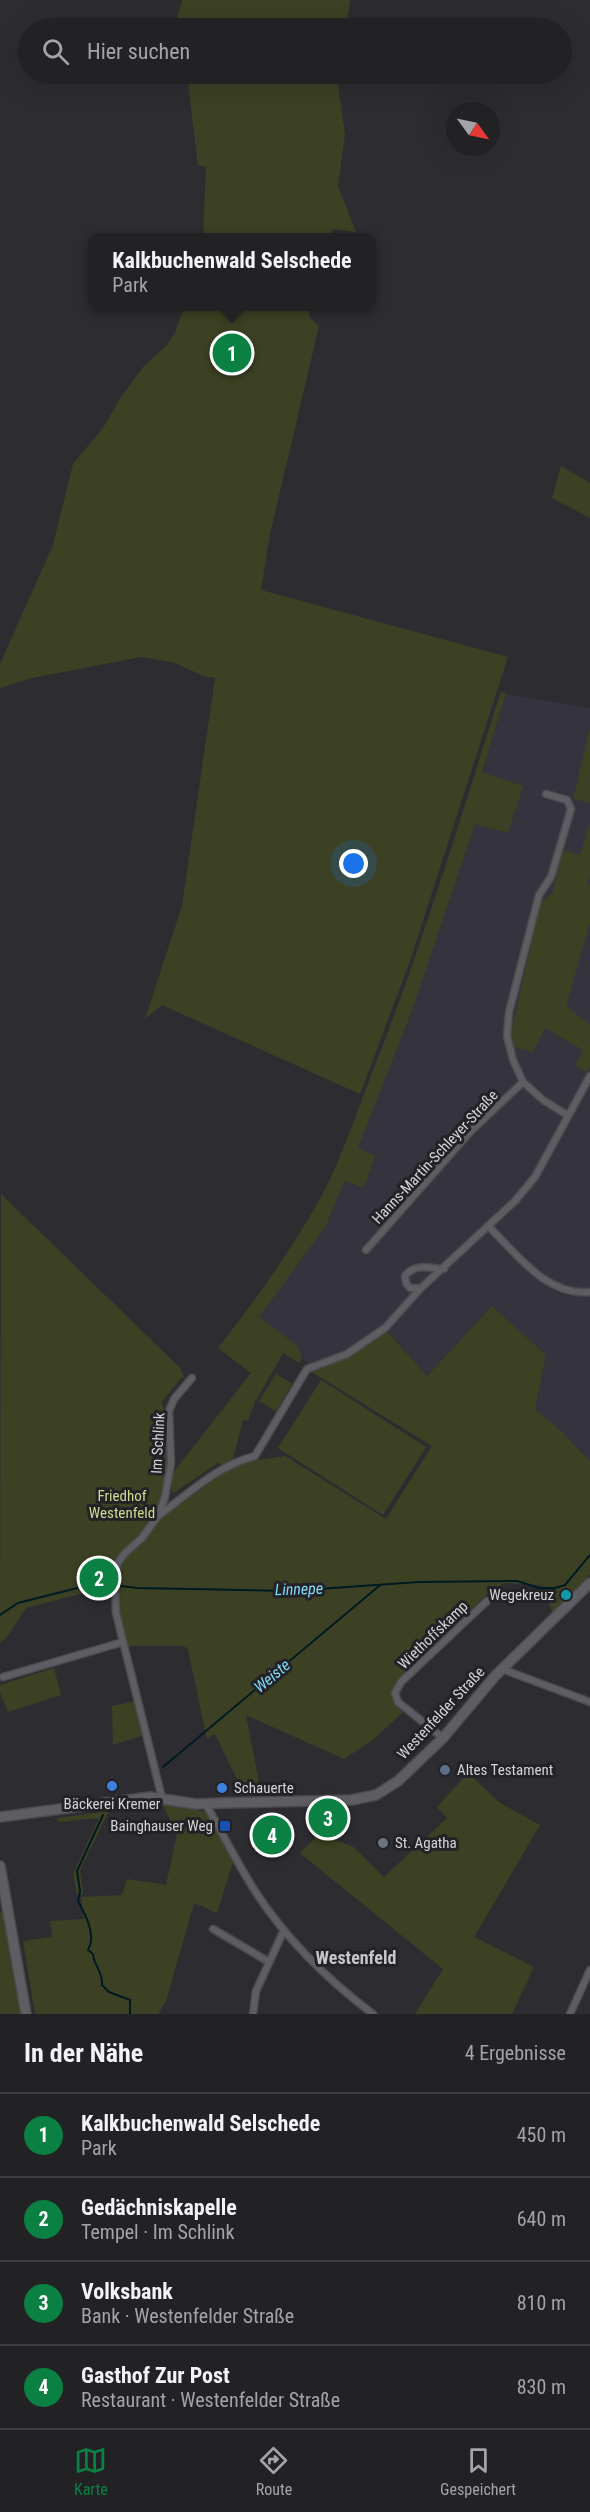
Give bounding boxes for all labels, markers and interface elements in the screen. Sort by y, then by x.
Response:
search box [18,18,572,84]
icon: search [39,35,72,68]
text: Hier suchen [87,39,190,64]
north arrow [446,102,500,156]
popup [88,233,376,311]
text: Kalkbuchenwald Selschede [112,248,352,273]
text: Park [112,273,148,297]
pin: 1 [212,330,252,376]
your location [339,849,368,878]
street label: Hanns-Martin-Schleyer-Straße [368,1086,502,1228]
street label: Im Schlink [147,1412,169,1474]
park label: Friedhof Westenfeld [89,1487,155,1522]
pin: 2 [80,1556,118,1600]
water label: Linnepe [275,1579,323,1599]
place label: Wegekreuz [489,1586,554,1604]
marker: Wegekreuz [559,1588,573,1602]
street label: Wiethoffskamp [394,1597,472,1673]
water label: Weiste [250,1655,294,1697]
street label: Westenfelder Straße [394,1663,488,1763]
place label: Altes Testament [457,1761,553,1779]
marker: Altes Testament [438,1763,452,1777]
marker: Bäckerei Kremer [105,1779,119,1793]
place label: Schauerte [234,1779,294,1797]
marker: Schauerte [215,1781,229,1795]
place label: Bäckerei Kremer [64,1795,161,1813]
pin: 3 [308,1796,348,1840]
pin: 4 [252,1812,292,1858]
place label: Bainghauser Weg [110,1817,213,1835]
marker: Bainghauser Weg [218,1819,232,1833]
place label: St. Agatha [395,1834,457,1852]
marker: St. Agatha [376,1836,390,1850]
district label: Westenfeld [316,1947,396,1968]
text: In der Nähe [24,2038,143,2068]
text: 4 Ergebnisse [465,2041,566,2065]
text: Kalkbuchenwald Selschede [81,2111,320,2136]
text: 1 [38,2123,49,2147]
text: 450 m [517,2123,566,2147]
text: Park [81,2136,117,2160]
text: Gedächniskapelle [81,2195,237,2220]
text: 2 [38,2207,49,2231]
text: 640 m [517,2207,566,2231]
text: Tempel · Im Schlink [81,2220,235,2244]
text: Volksbank [81,2279,173,2304]
text: 3 [38,2291,49,2315]
text: 810 m [517,2291,566,2315]
text: Bank · Westenfelder Straße [81,2304,294,2328]
text: Gasthof Zur Post [81,2363,230,2388]
text: 4 [38,2375,49,2399]
text: 830 m [517,2375,566,2399]
text: Restaurant · Westenfelder Straße [81,2388,340,2412]
tab: Karte [74,2444,108,2499]
tab: Route [256,2444,292,2499]
tab: Gespeichert [440,2444,516,2499]

